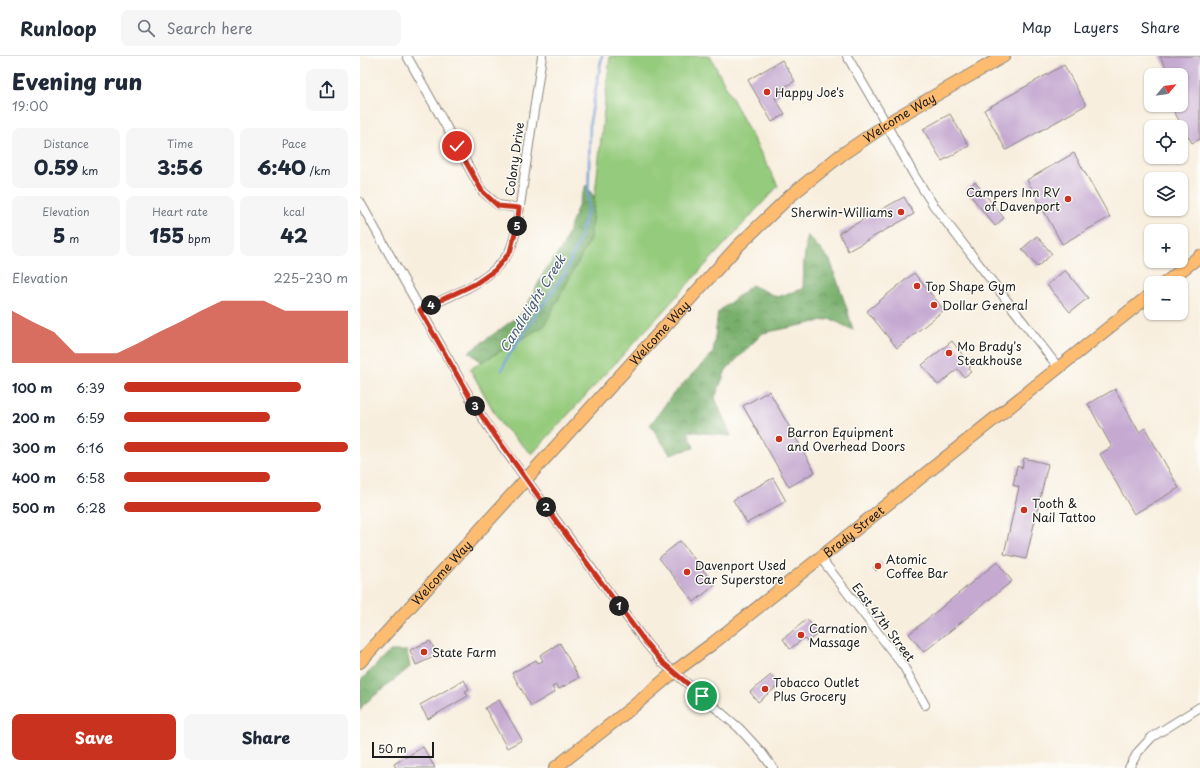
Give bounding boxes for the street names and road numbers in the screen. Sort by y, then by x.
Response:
street label: Welcome Way [860,88,939,147]
street label: Colony Drive [500,121,528,197]
street label: Welcome Way [625,296,694,369]
street label: Brady Street [819,501,888,561]
street label: Welcome Way [407,536,476,609]
street label: East 47th Street [848,579,920,665]

